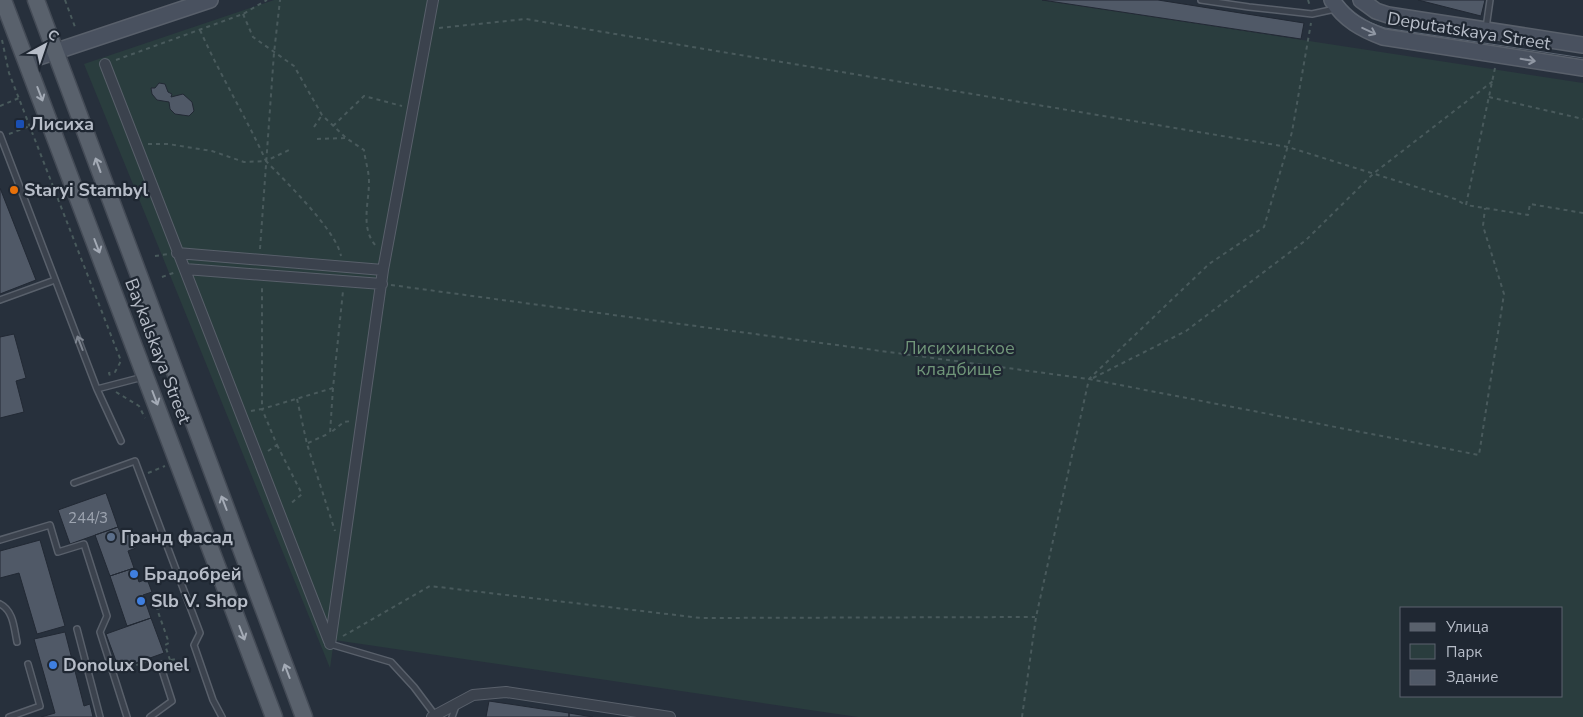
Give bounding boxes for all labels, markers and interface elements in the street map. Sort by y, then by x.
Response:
street label: Deputatskaya Street [1386,6,1553,56]
north arrow [20,20,70,70]
text: С [43,25,63,46]
one-way arrow [1361,26,1376,36]
one-way arrow [1520,55,1536,65]
one-way arrow [36,86,45,102]
place label: Лисиха [30,112,94,136]
marker: Лисиха [14,118,26,130]
one-way arrow [93,158,102,173]
place label: Staryi Stambyl [24,178,148,202]
marker: Staryi Stambyl [8,184,20,196]
one-way arrow [93,238,102,254]
street label: Baykalskaya Street [119,275,197,428]
one-way arrow [74,336,84,351]
park label: Лисихинское кладбище [903,336,1015,381]
one-way arrow [151,390,160,406]
one-way arrow [219,496,228,511]
house number: 244/3 [68,508,108,528]
place label: Гранд фасад [121,525,233,549]
marker: Гранд фасад [105,531,117,543]
place label: Брадобрей [144,562,242,586]
marker: Брадобрей [128,568,140,580]
place label: Slb V. Shop [151,589,248,613]
marker: Slb V. Shop [135,595,147,607]
legend [1400,607,1563,697]
text: Улица [1445,617,1489,637]
one-way arrow [238,624,247,640]
text: Парк [1446,642,1482,662]
place label: Donolux Donel [63,653,189,677]
marker: Donolux Donel [47,659,59,671]
one-way arrow [282,664,291,680]
text: Здание [1446,667,1498,687]

